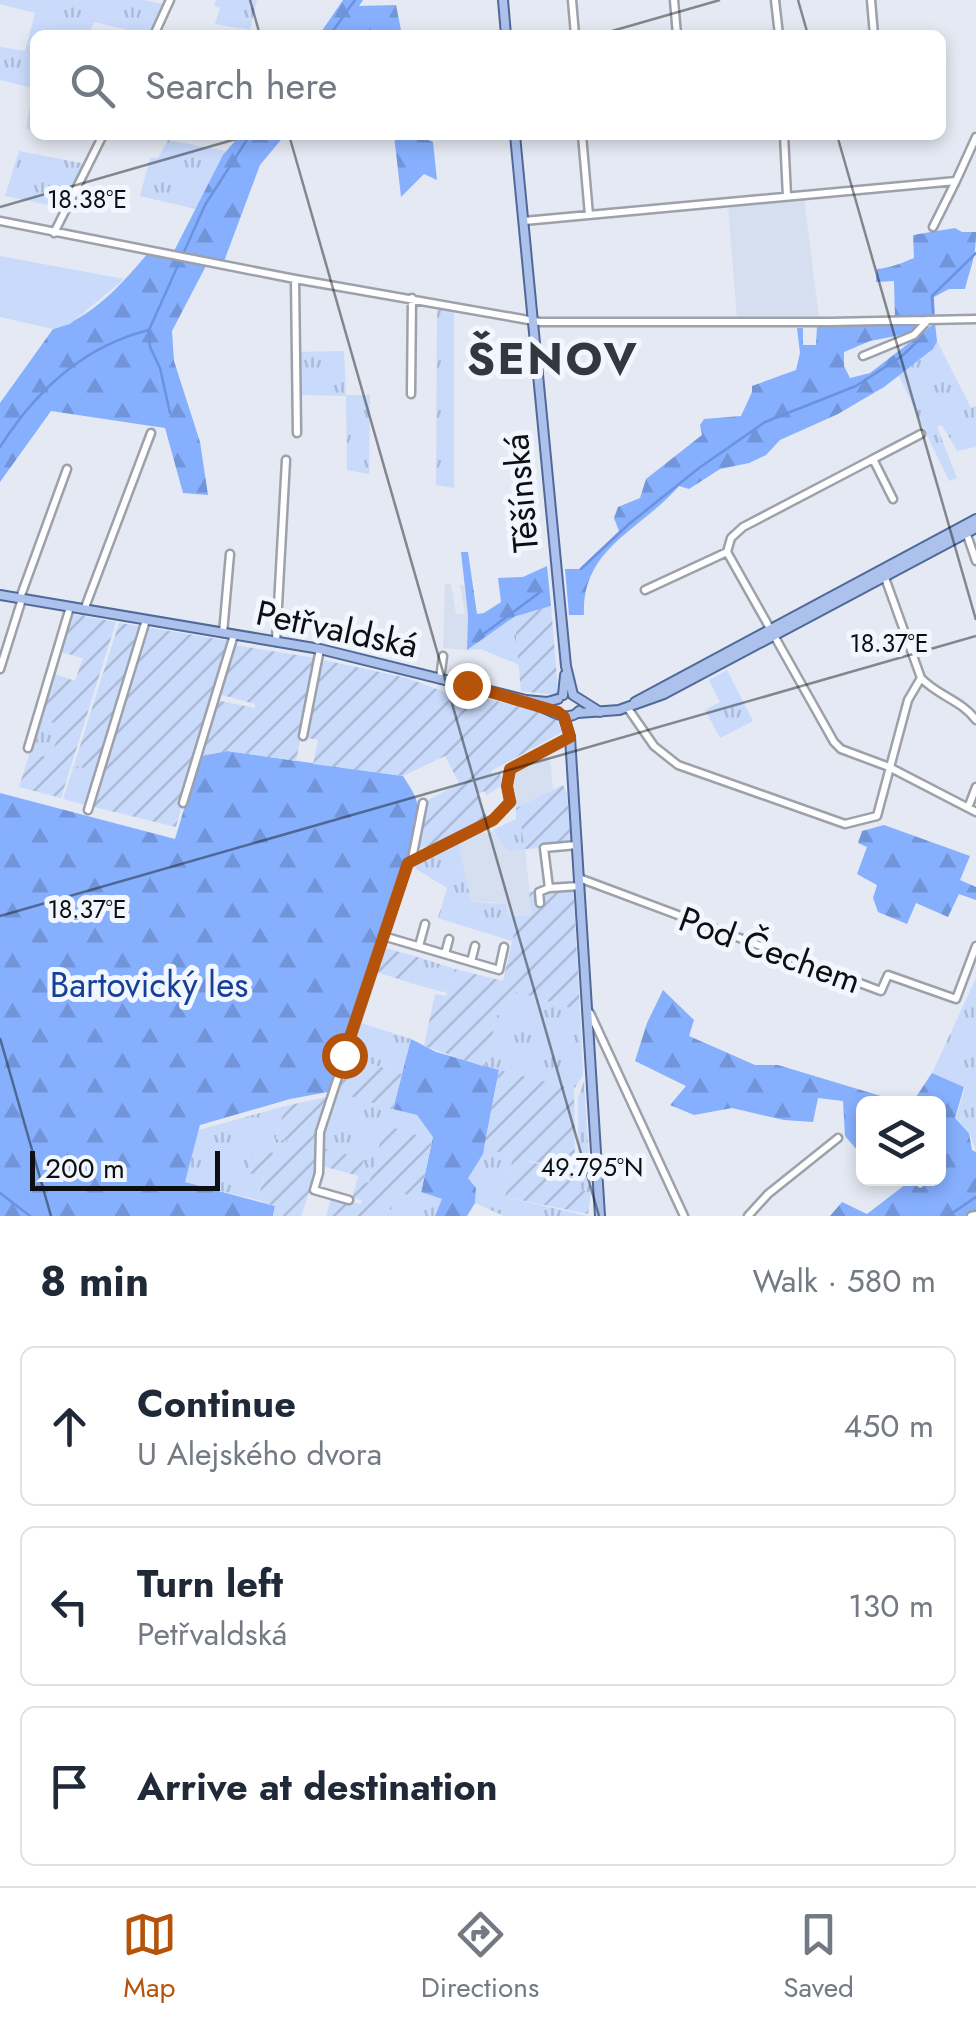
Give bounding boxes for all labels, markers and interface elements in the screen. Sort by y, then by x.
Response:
search box [30,30,946,140]
icon: search [65,58,120,113]
text: Search here [145,58,337,113]
text: 18.38°E [47,181,127,217]
district label: ŠENOV [467,326,639,391]
street label: Těšínská [491,432,551,554]
street label: Petřvaldská [251,587,423,671]
text: 18.37°E [849,625,929,661]
route end [445,663,491,709]
text: 18.37°E [47,891,127,927]
street label: Pod Čechem [672,894,868,1006]
park label: Bartovický les [50,960,248,1010]
route start [322,1033,368,1079]
map controls [856,1096,946,1186]
button: layers [856,1096,946,1186]
scale bar [30,1146,220,1190]
text: 200 m [45,1148,125,1189]
text: 49.795°N [541,1149,643,1185]
text: 8 min [40,1251,149,1312]
text: Walk · 580 m [753,1258,936,1304]
text: Continue [137,1376,296,1431]
icon: ahead [42,1399,97,1454]
text: 450 m [844,1403,934,1449]
text: U Alejského dvora [137,1431,382,1477]
text: Turn left [137,1556,283,1611]
icon: left [42,1579,97,1634]
text: 130 m [848,1583,934,1629]
text: Petřvaldská [137,1611,287,1657]
icon: arrive [42,1759,97,1814]
text: Arrive at destination [137,1759,498,1814]
tab: Map [122,1907,177,2008]
tab: Directions [421,1907,539,2008]
tab: Saved [783,1907,854,2008]

